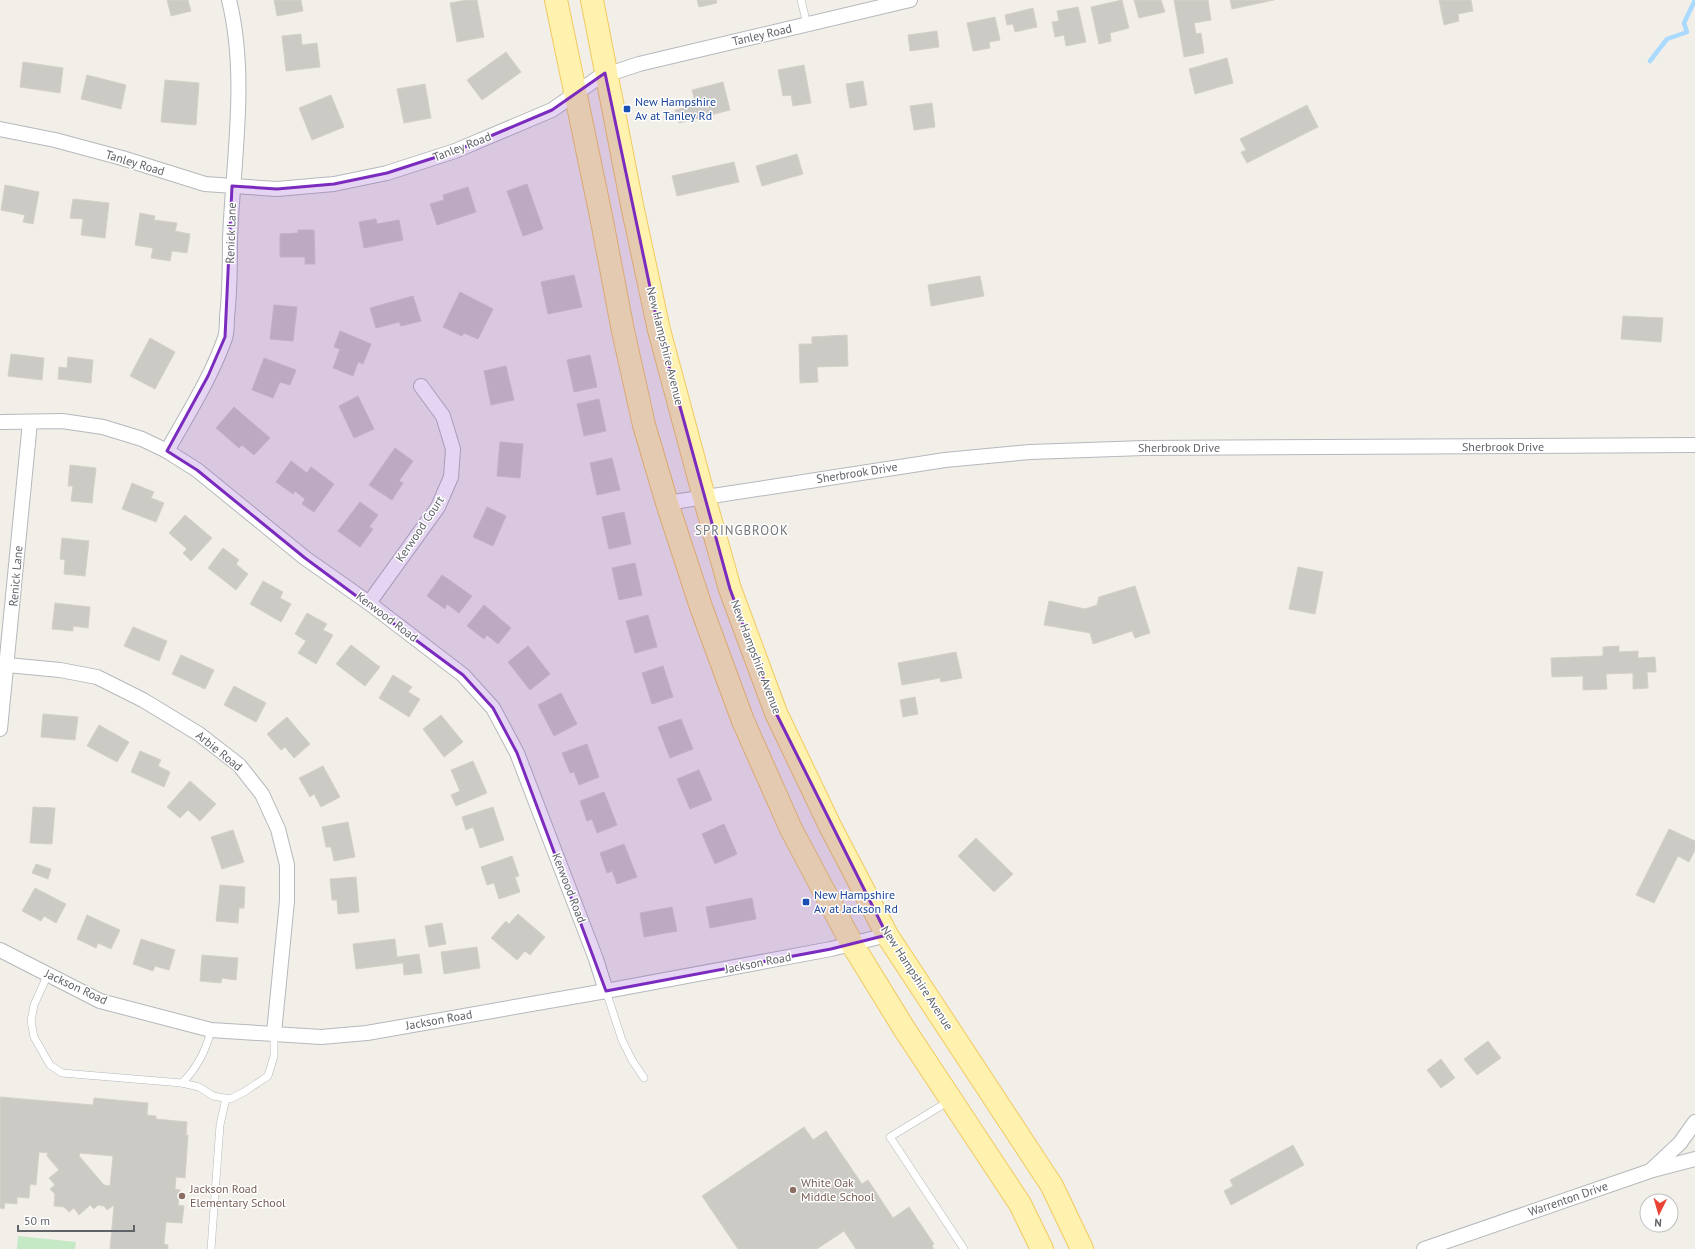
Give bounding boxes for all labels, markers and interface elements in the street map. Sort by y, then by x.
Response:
street label: Tanley Road [730,20,793,49]
place label: New Hampshire Av at Tanley Rd [635,94,716,123]
marker: New Hampshire Av at Tanley Rd [622,104,632,114]
street label: Tanley Road [431,129,493,164]
street label: Tanley Road [104,146,167,179]
street label: Renick Lane [222,202,239,264]
street label: New Hampshire Avenue [644,285,687,407]
street label: Sherbrook Drive [1462,439,1544,454]
street label: Sherbrook Drive [1138,440,1220,455]
street label: Sherbrook Drive [815,459,899,486]
street label: Kerwood Court [392,493,447,564]
district label: SPRINGBROOK [695,522,789,539]
street label: Renick Lane [5,545,26,607]
street label: Kerwood Road [353,588,421,645]
street label: New Hampshire Avenue [728,597,785,716]
street label: Arbie Road [193,727,246,774]
street label: Kerwood Road [549,851,590,925]
place label: New Hampshire Av at Jackson Rd [814,887,898,916]
marker: New Hampshire Av at Jackson Rd [801,897,811,907]
street label: New Hampshire Avenue [878,923,957,1033]
street label: Jackson Road [722,949,792,976]
street label: Jackson Road [42,965,110,1008]
street label: Jackson Road [404,1006,473,1033]
place label: White Oak Middle School [801,1175,875,1204]
street label: Warrenton Drive [1526,1178,1610,1219]
place label: Jackson Road Elementary School [189,1181,286,1210]
marker: White Oak Middle School [788,1185,798,1195]
marker: Jackson Road Elementary School [177,1191,187,1201]
north arrow [1639,1193,1679,1233]
scale bar [18,1207,134,1233]
text: 50 m [24,1213,50,1228]
text: N [1654,1216,1662,1230]

